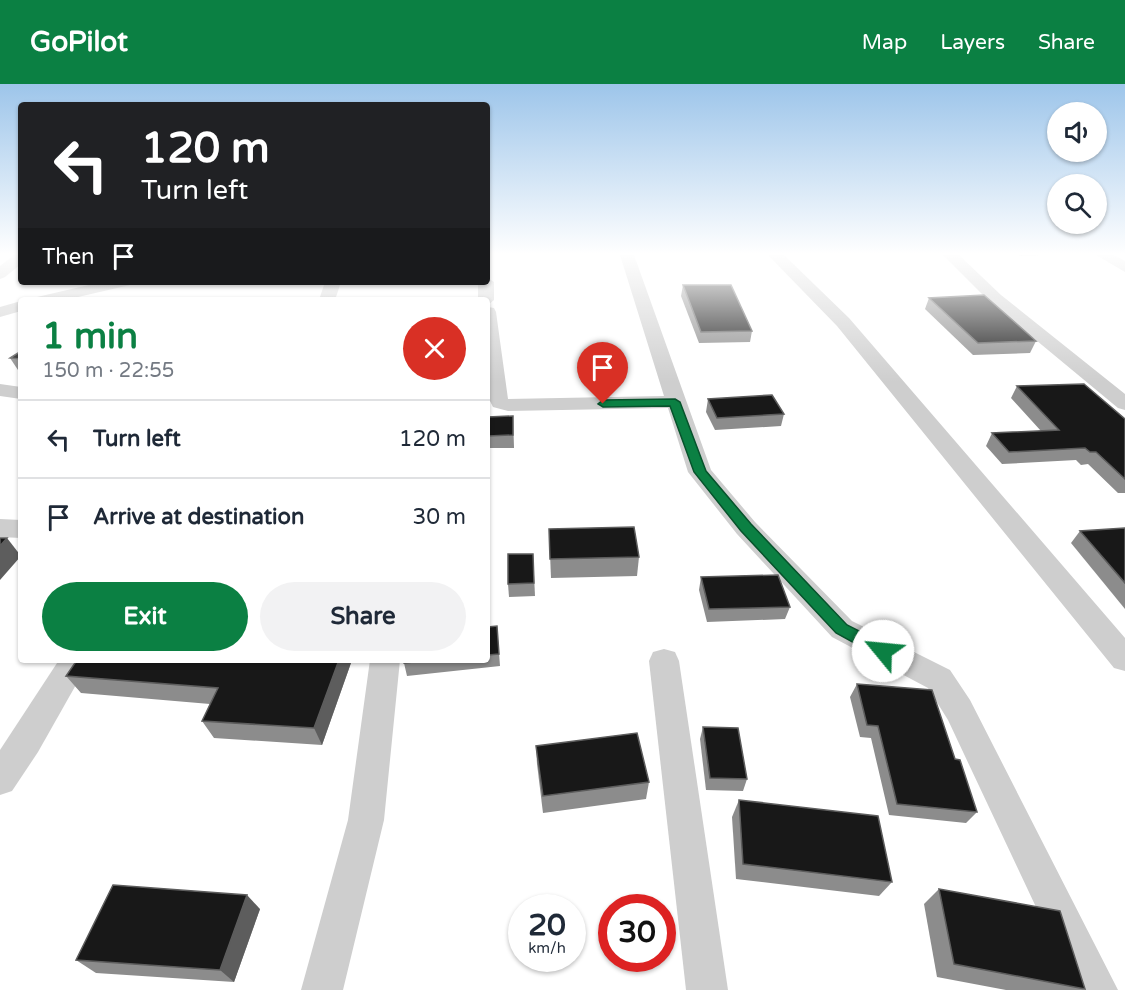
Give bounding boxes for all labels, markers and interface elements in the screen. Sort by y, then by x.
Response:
text: GoPilot [30,25,128,59]
text: Map [862,30,907,55]
text: Layers [940,30,1005,55]
text: Share [1038,30,1095,55]
map controls [1047,102,1107,234]
button: sound [1047,102,1107,162]
text: 120 m [141,123,270,174]
icon: left [42,126,120,204]
text: Turn left [141,174,248,207]
button: search [1047,174,1107,234]
icon: arrive [107,240,140,273]
text: Then [42,244,95,270]
text: 1 min [42,315,138,358]
button: close [403,317,466,380]
pin [577,342,628,404]
icon: arrive [586,351,619,384]
text: 150 m · 22:55 [42,359,174,383]
icon: left [42,423,75,456]
text: Turn left [93,426,181,452]
text: 120 m [399,426,466,452]
icon: arrive [42,501,75,534]
text: Arrive at destination [93,504,304,530]
text: 30 m [412,504,466,530]
button: Exit [42,582,248,651]
button: Share [260,582,466,651]
position arrow [851,619,915,683]
speed limit sign: 30 [598,894,676,972]
text: 20 [528,907,566,944]
text: km/h [528,939,566,957]

